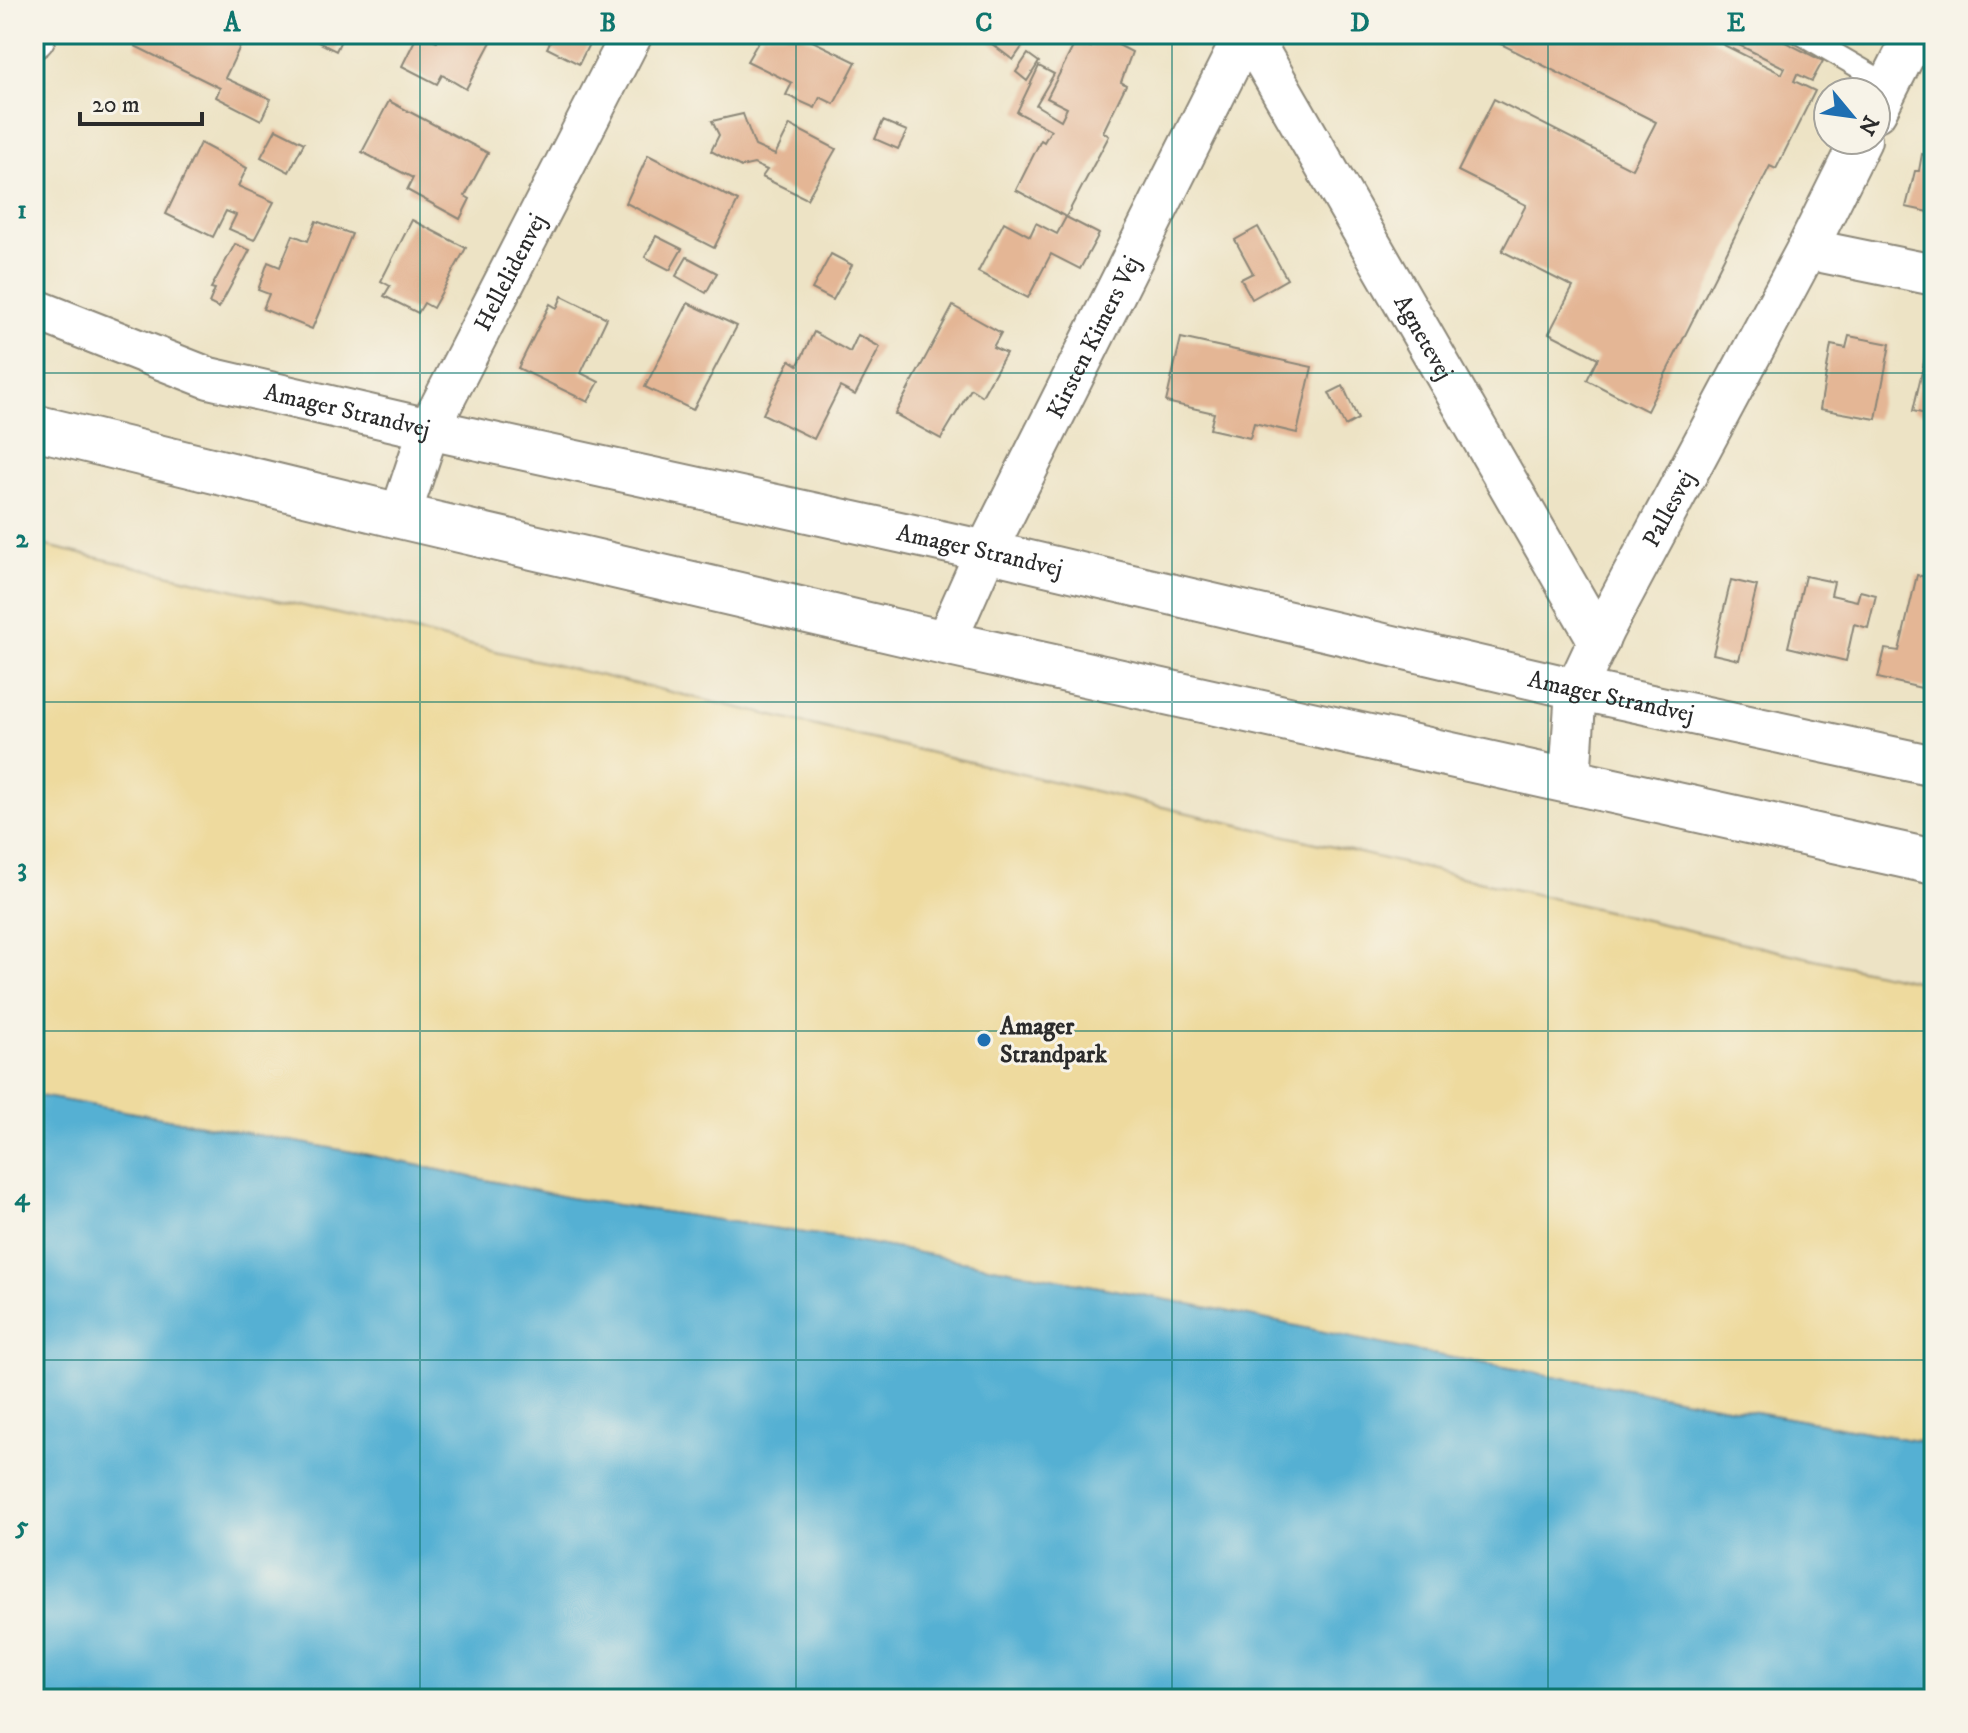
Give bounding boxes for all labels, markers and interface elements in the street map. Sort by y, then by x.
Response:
text: A [223,7,242,40]
text: B [600,7,616,40]
text: C [975,7,993,40]
text: D [1350,7,1370,40]
text: E [1727,7,1745,40]
scale bar [80,76,202,126]
north arrow [1812,76,1892,156]
text: 20 m [92,90,140,120]
text: N [1852,111,1884,139]
text: 1 [17,194,27,227]
street label: Hellelidenvej [468,209,553,336]
street label: Kirsten Kimers Vej [1041,251,1147,424]
street label: Agnetevej [1387,290,1459,386]
street label: Amager Strandvej [261,377,433,445]
street label: Pallesvej [1637,465,1702,553]
street label: Amager Strandvej [894,518,1066,584]
text: 2 [16,523,30,556]
street label: Amager Strandvej [1525,664,1697,730]
text: 3 [17,852,27,885]
place label: Amager Strandpark [999,1012,1108,1070]
marker: Amager Strandpark [975,1031,993,1049]
text: 4 [15,1181,31,1214]
text: 5 [15,1510,29,1543]

